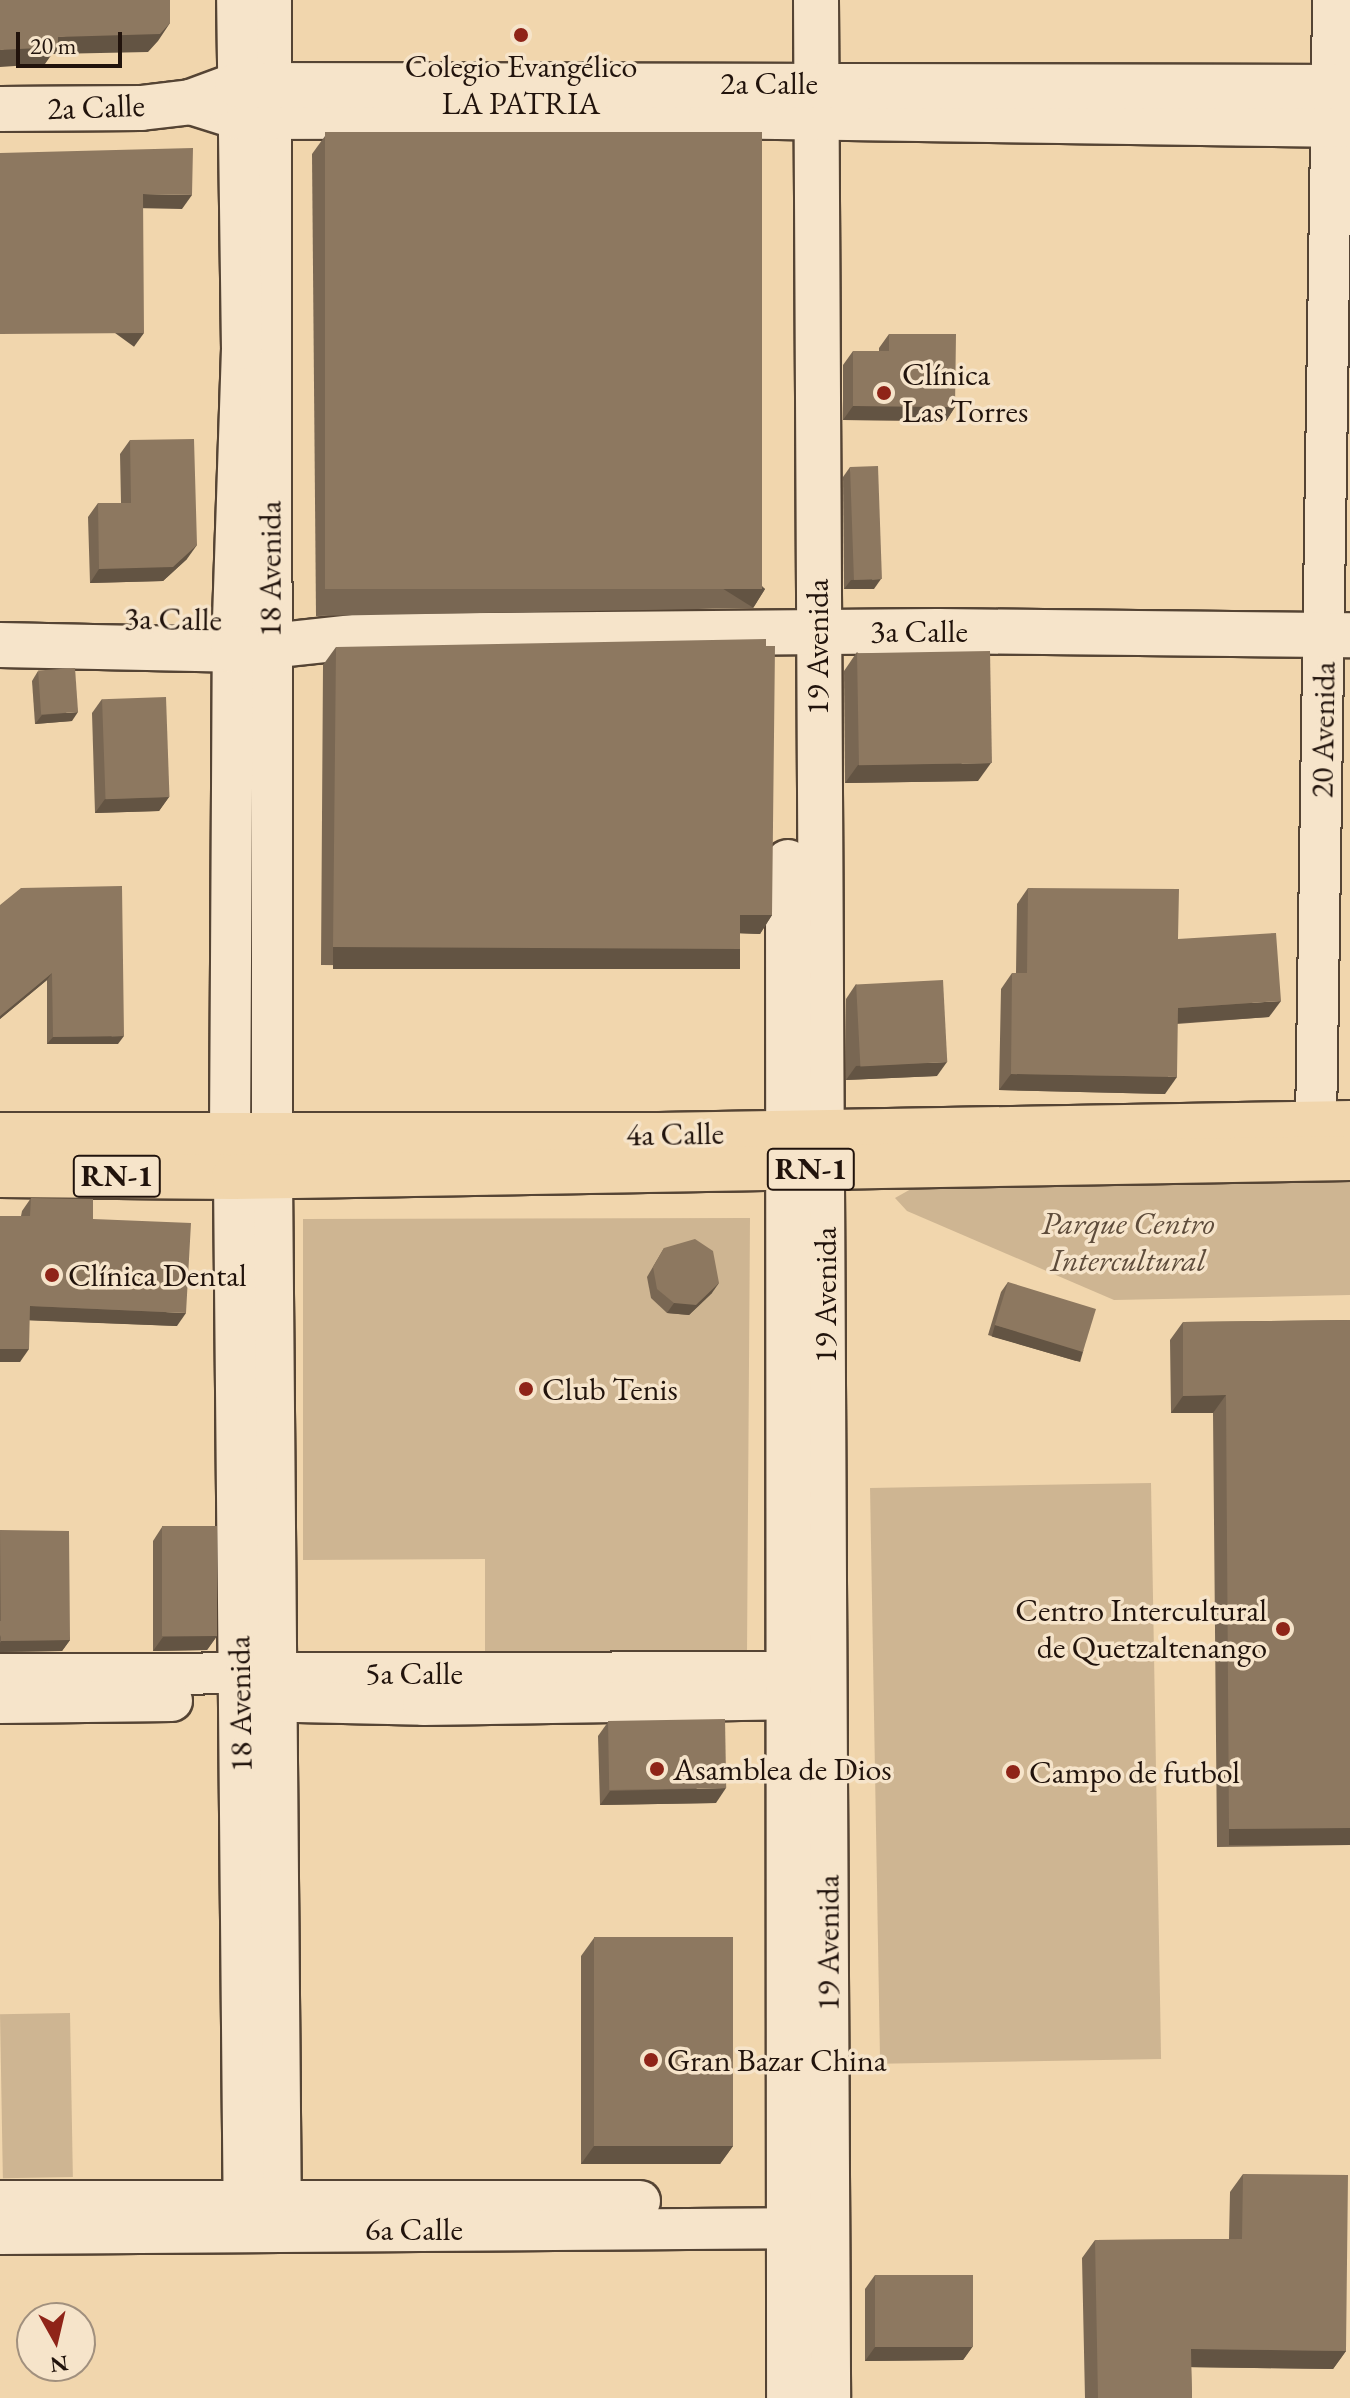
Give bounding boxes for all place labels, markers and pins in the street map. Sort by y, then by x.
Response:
marker: Colegio Evangélico LA PATRIA [512,26,530,44]
place label: Colegio Evangélico LA PATRIA [405,48,637,123]
place label: Clínica Las Torres [902,356,1028,431]
marker: Clínica Las Torres [873,382,895,404]
place label: Clínica Dental [68,1256,247,1294]
marker: Clínica Dental [43,1266,61,1284]
place label: Club Tenis [542,1370,678,1408]
marker: Club Tenis [517,1380,535,1398]
place label: Centro Intercultural de Quetzaltenango [1015,1592,1267,1667]
marker: Centro Intercultural de Quetzaltenango [1274,1620,1292,1638]
place label: Asamblea de Dios [673,1750,892,1788]
place label: Campo de futbol [1029,1753,1240,1791]
marker: Asamblea de Dios [648,1760,666,1778]
marker: Campo de futbol [1004,1763,1022,1781]
place label: Gran Bazar China [667,2041,887,2079]
marker: Gran Bazar China [642,2051,660,2069]

